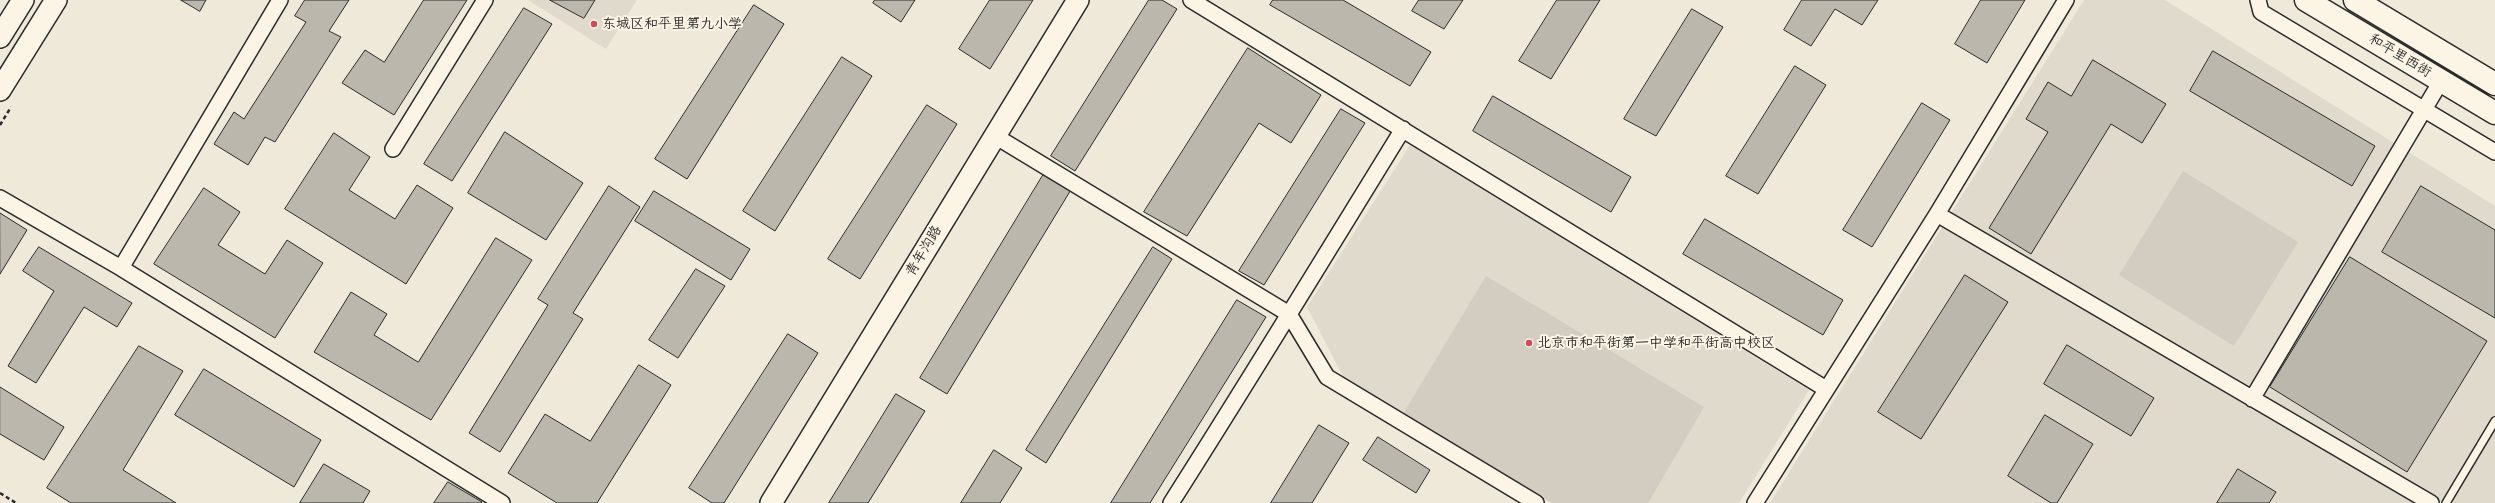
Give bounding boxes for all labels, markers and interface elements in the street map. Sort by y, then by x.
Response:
place label: 东城区和平里第九小学 [602,16,742,32]
marker: 东城区和平里第九小学 [589,19,599,29]
street label: 和平里西街 [2366,31,2434,81]
street label: 青年沟路 [902,223,946,279]
place label: 北京市和平街第一中学和平街高中校区 [1537,335,1775,351]
marker: 北京市和平街第一中学和平街高中校区 [1524,338,1534,348]

